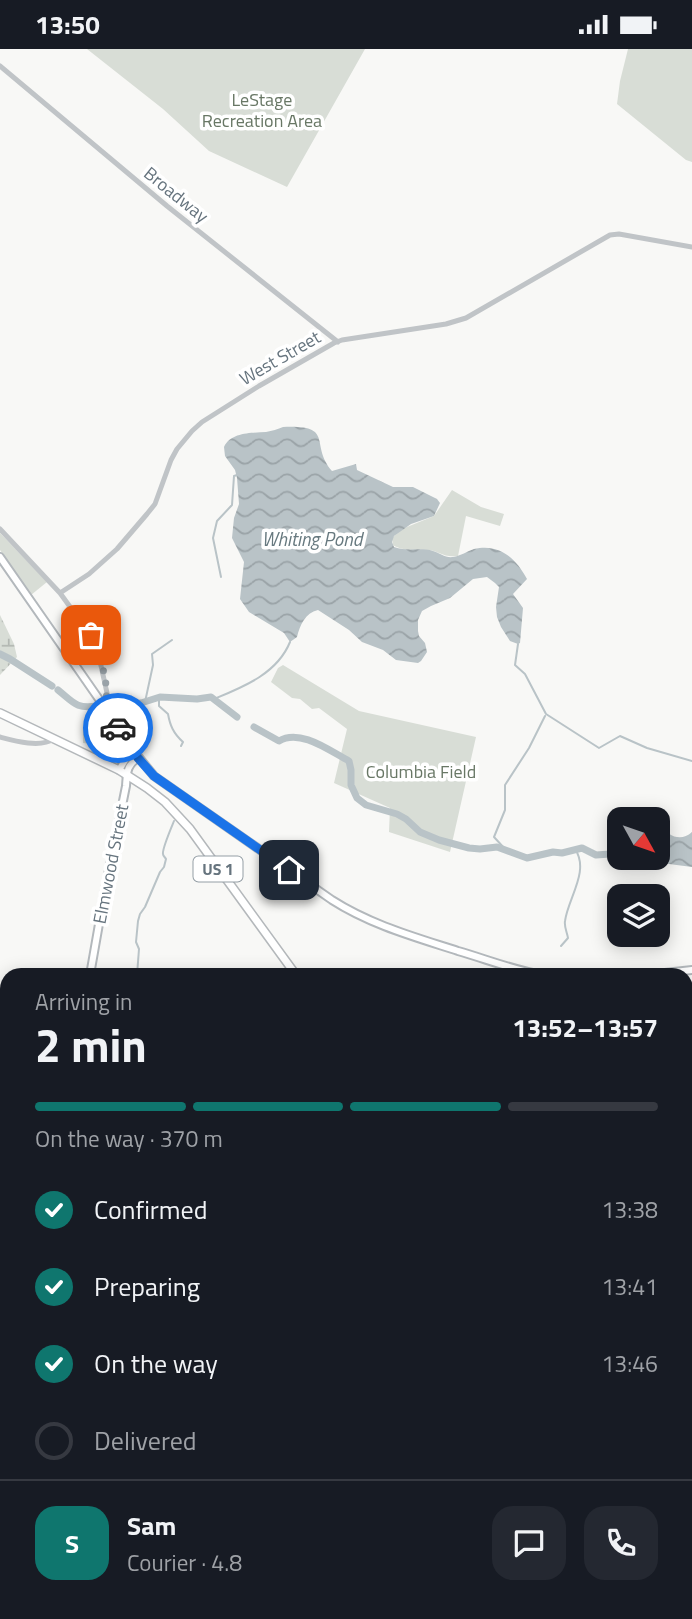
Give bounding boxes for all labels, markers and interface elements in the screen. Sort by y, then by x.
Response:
text: 13:50 [35,5,100,44]
park label: LeStage Recreation Area [202,86,322,134]
street label: Broadway [138,160,215,229]
street label: West Street [234,323,326,392]
water label: Whiting Pond [262,524,365,553]
pin [61,605,121,665]
icon: bag [72,616,110,654]
courier [83,693,153,763]
icon: car [99,709,137,747]
park label: Columbia Field [366,758,476,785]
street label: Elmwood Street [86,801,135,926]
north arrow [607,807,670,870]
map controls [607,807,670,947]
pin [259,840,319,900]
icon: home [270,851,308,889]
road number: US 1 [194,856,242,881]
button: layers [607,884,670,947]
text: Arriving in [35,984,132,1019]
text: 13:52–13:57 [512,1008,658,1047]
text: 2 min [35,1010,147,1080]
text: On the way · 370 m [35,1121,223,1156]
text: Confirmed [94,1190,208,1229]
icon: check [35,1191,73,1229]
text: 13:38 [601,1192,658,1227]
text: Preparing [94,1267,200,1306]
icon: check [35,1268,73,1306]
text: 13:41 [601,1269,658,1304]
text: On the way [94,1344,218,1383]
icon: check [35,1345,73,1383]
text: 13:46 [601,1346,658,1381]
text: Delivered [94,1421,197,1460]
text: Sam [127,1506,176,1545]
button: chat [492,1506,566,1580]
button: phone [584,1506,658,1580]
text: S [65,1524,79,1563]
text: Courier · 4.8 [127,1545,242,1580]

